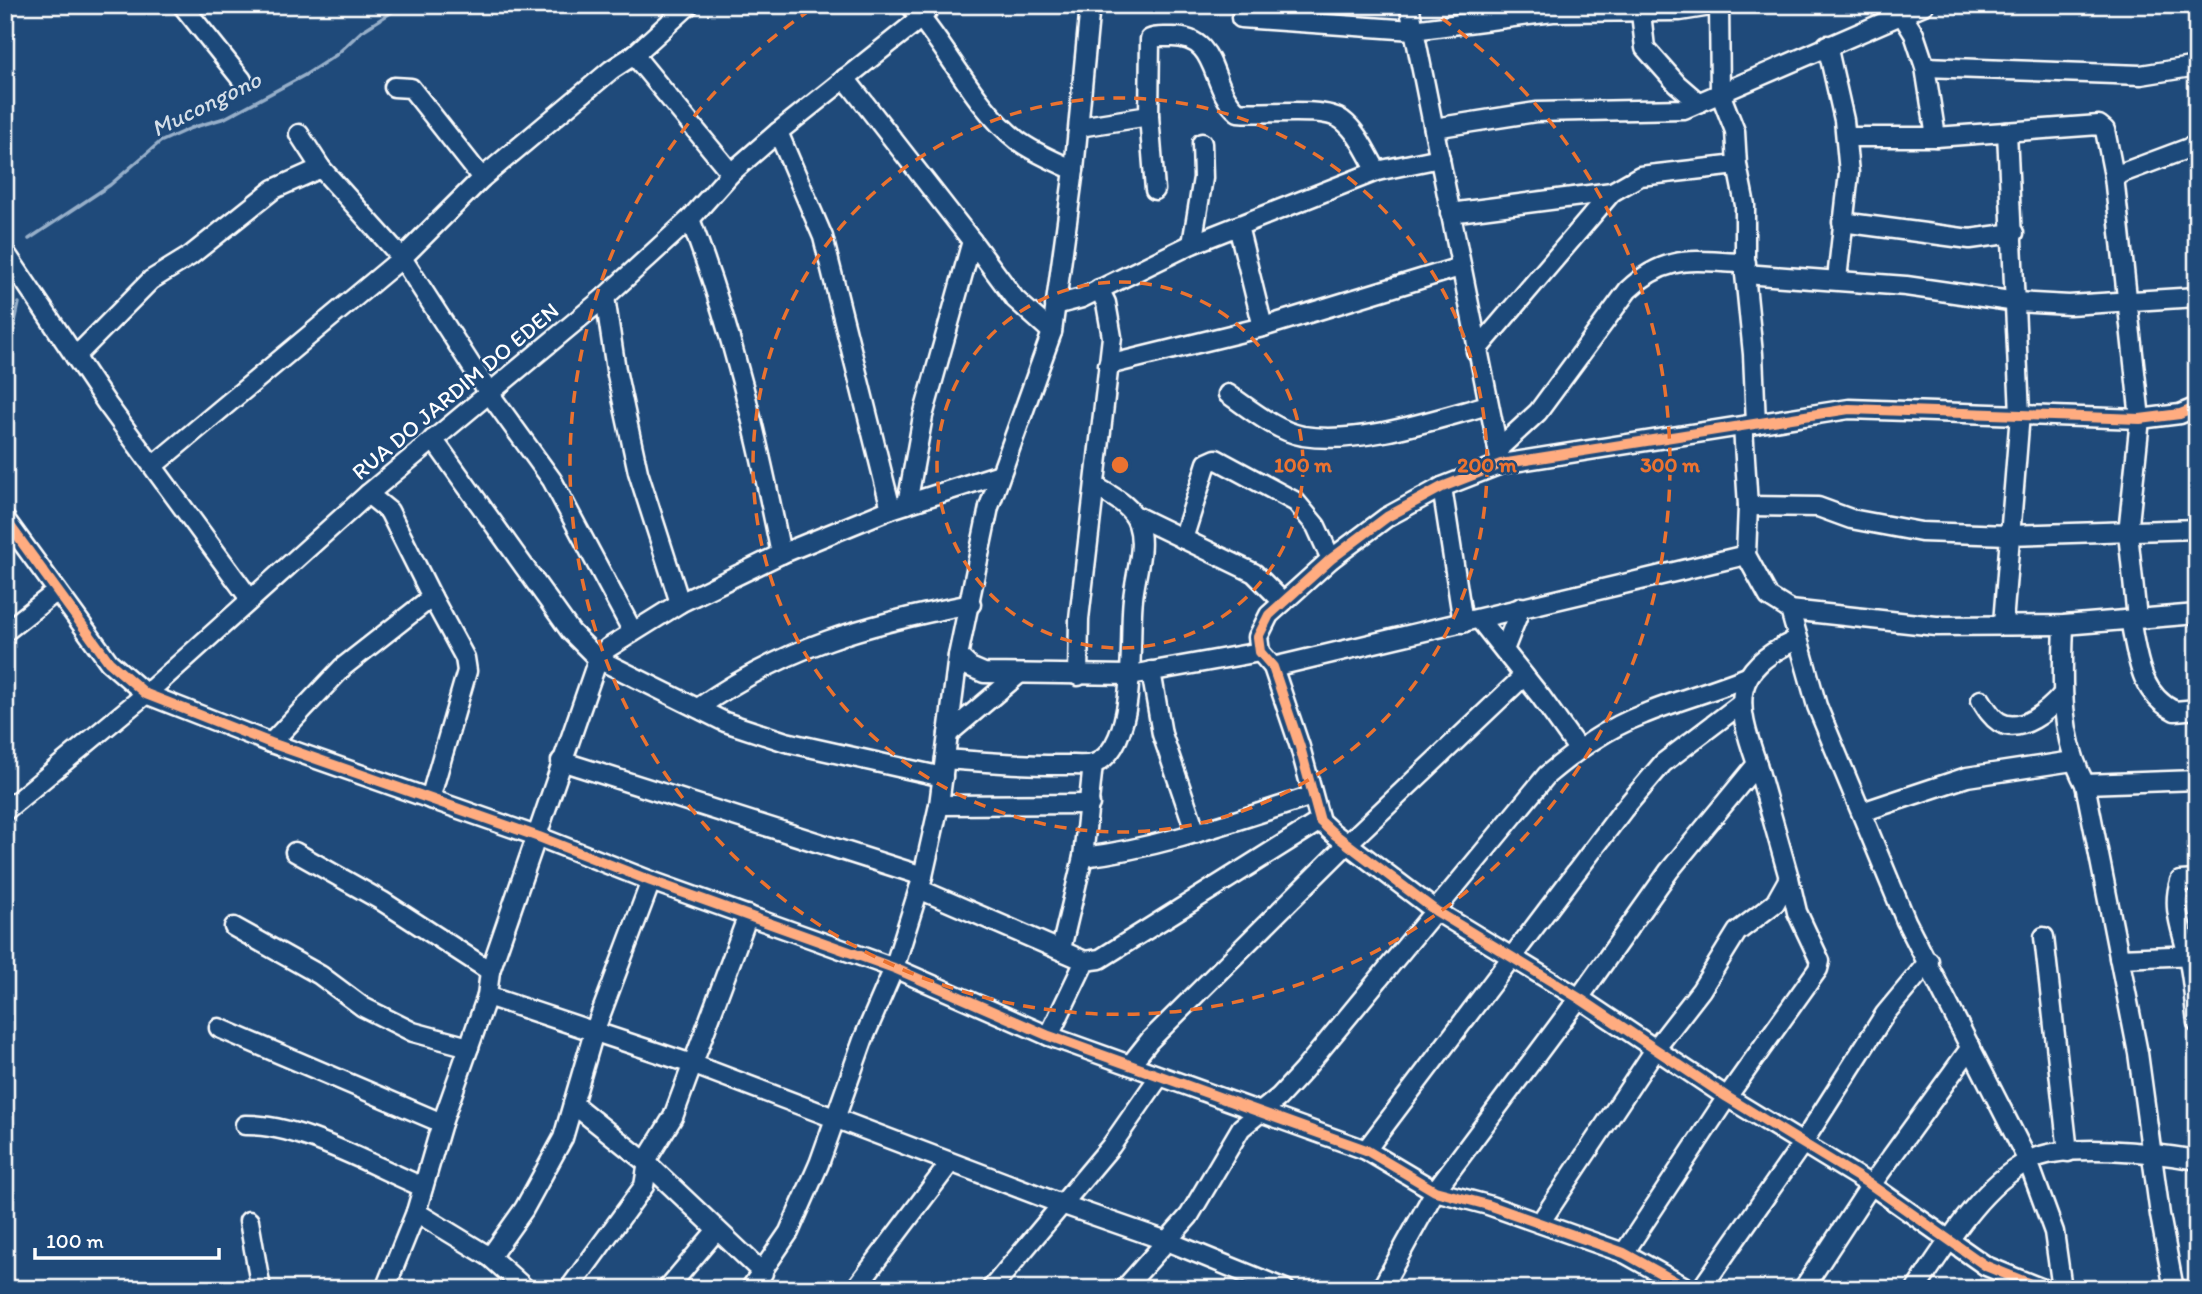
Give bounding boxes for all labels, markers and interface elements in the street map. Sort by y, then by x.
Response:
water label: Mucongono [146,64,266,143]
street label: RUA DO JARDIM DO EDEN [346,296,564,486]
text: 100 m [1274,452,1332,477]
text: 200 m [1457,452,1517,477]
text: 300 m [1640,452,1700,477]
centre of rings [1108,453,1132,477]
scale bar [35,1217,219,1261]
text: 100 m [46,1228,104,1253]

